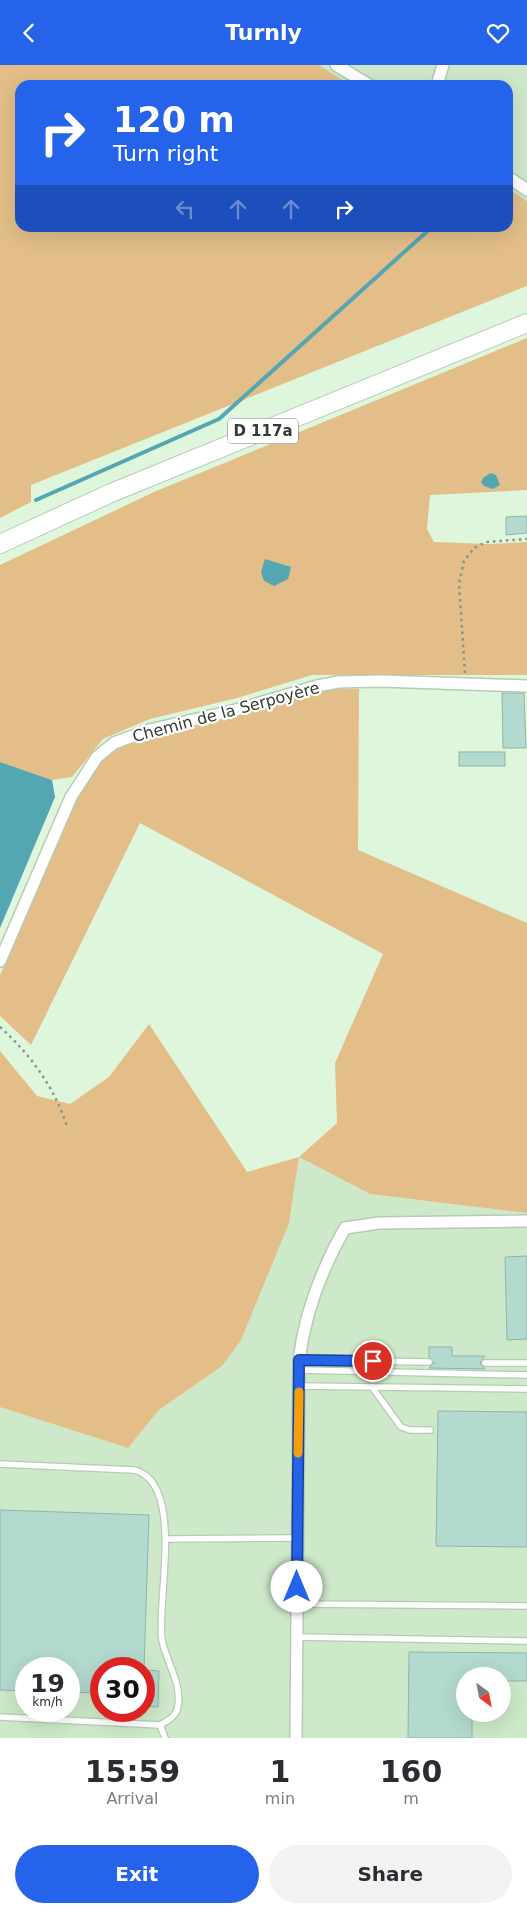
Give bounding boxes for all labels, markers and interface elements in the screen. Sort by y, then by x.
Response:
icon: back [15,19,43,47]
icon: heart [484,19,512,47]
text: Turnly [225,20,302,45]
icon: right [30,100,95,165]
text: 120 m [113,100,235,140]
text: Turn right [113,141,218,166]
icon: left [171,195,199,223]
icon: ahead [224,195,252,223]
icon: ahead [277,195,305,223]
icon: right [330,195,358,223]
road number: D 117a [228,419,298,443]
street label: Chemin de la Serpoyère [130,678,322,746]
pin [352,1340,394,1382]
icon: arrive [359,1347,387,1375]
position arrow [270,1560,322,1612]
speed limit sign: 30 [90,1657,155,1722]
north arrow [456,1667,511,1723]
map controls [456,1667,511,1722]
text: 19 [30,1669,65,1698]
text: km/h [32,1695,63,1709]
text: 15:59 [85,1754,180,1789]
text: 1 [269,1754,290,1789]
text: 160 [380,1754,442,1789]
text: Arrival [106,1789,158,1808]
text: min [265,1789,295,1808]
text: m [403,1789,419,1808]
button: Exit [15,1845,259,1903]
button: Share [269,1845,512,1903]

